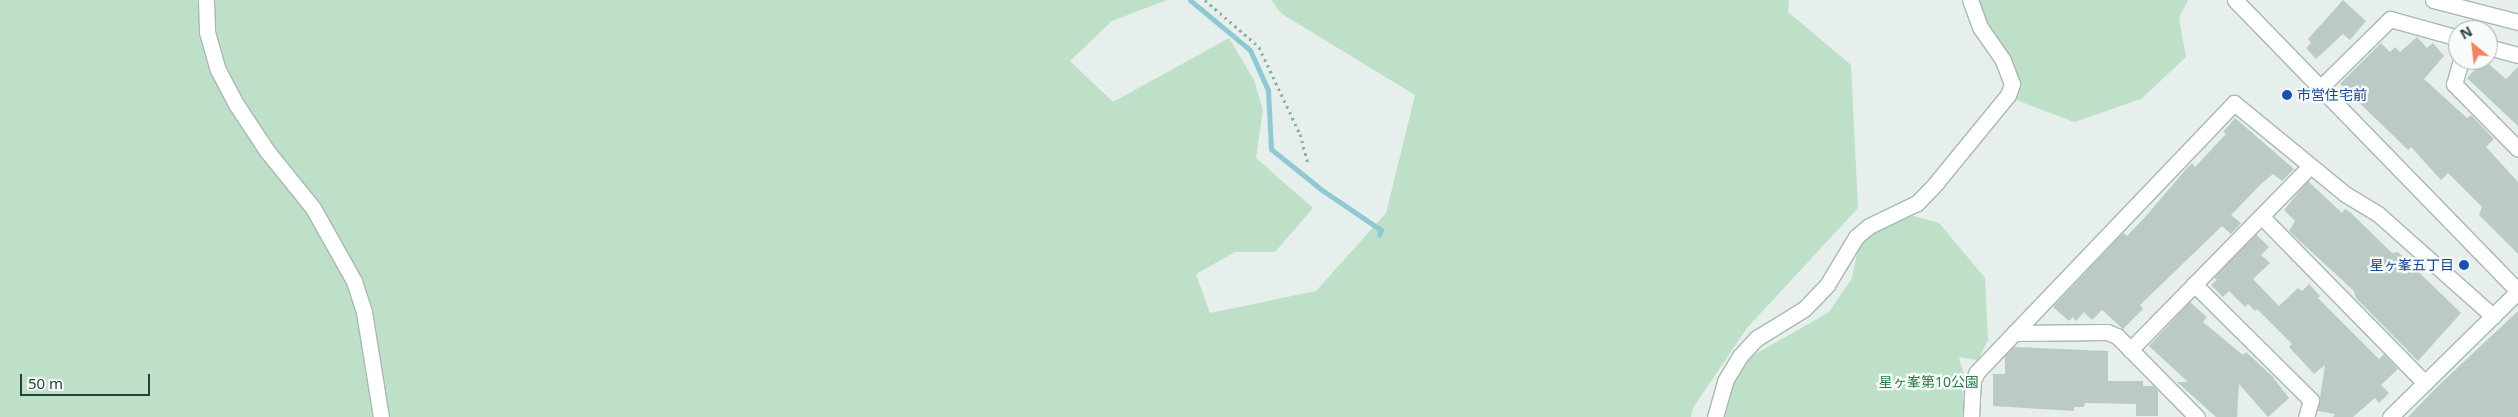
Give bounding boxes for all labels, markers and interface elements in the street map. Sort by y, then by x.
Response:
north arrow [2448,20,2498,70]
text: N [2456,21,2476,43]
place label: 市営住宅前 [2297,87,2367,103]
marker: 市営住宅前 [2281,89,2293,101]
place label: 星ヶ峯五丁目 [2370,257,2454,273]
marker: 星ヶ峯五丁目 [2458,259,2470,271]
scale bar [22,364,152,396]
text: 50 m [28,373,63,393]
park label: 星ヶ峯第10公園 [1879,374,1979,390]

